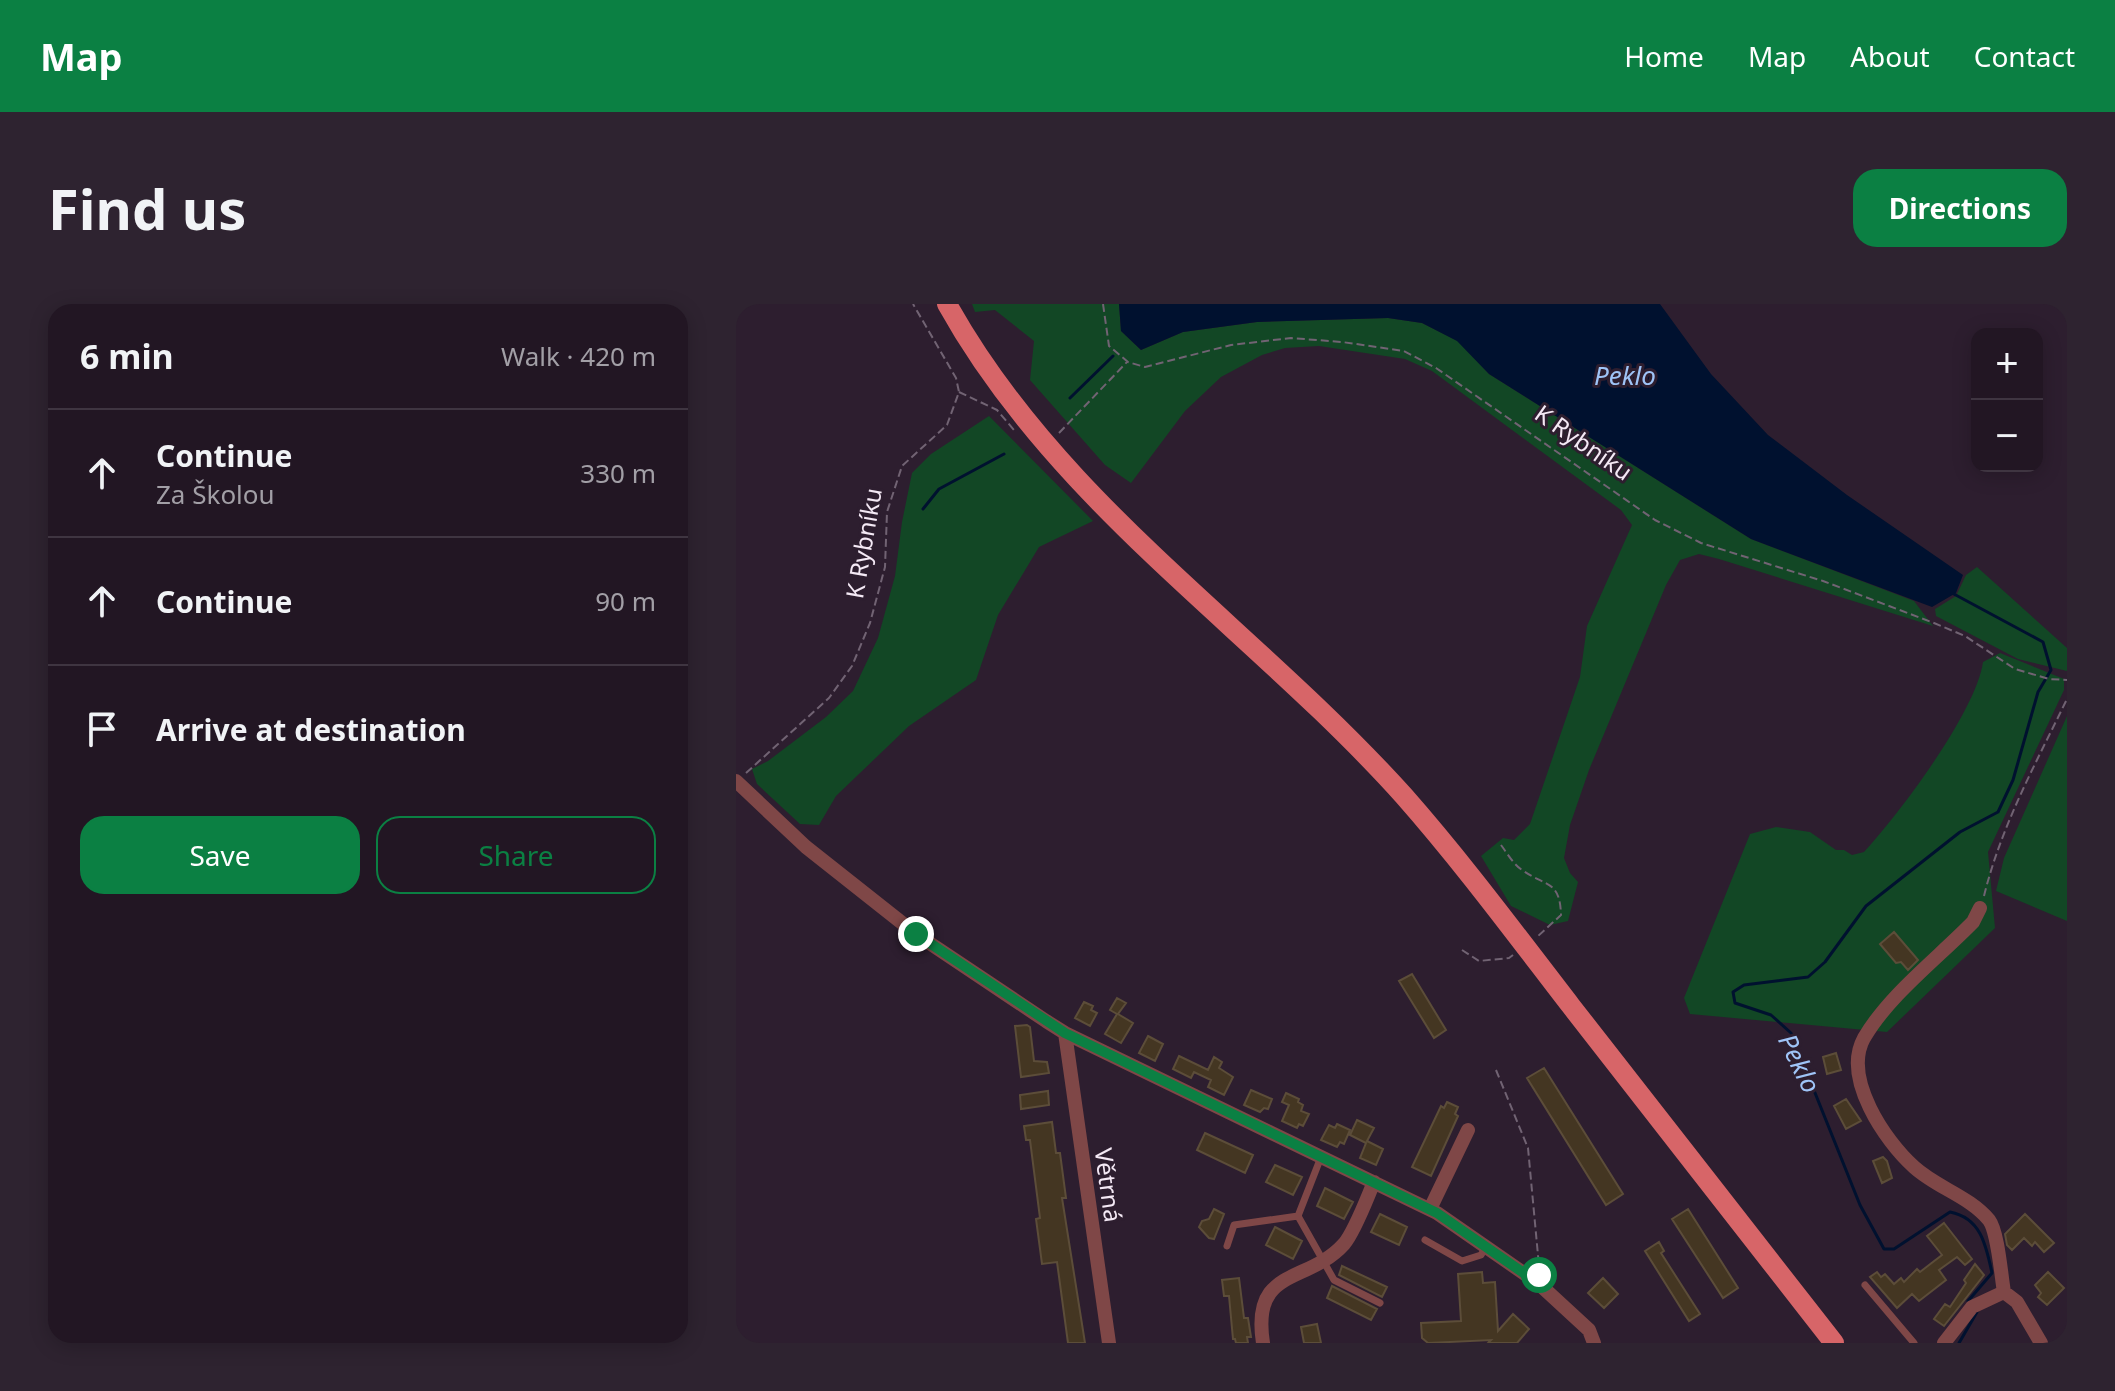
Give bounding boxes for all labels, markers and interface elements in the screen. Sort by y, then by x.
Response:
text: Map [40,30,123,82]
text: Home [1624,37,1704,75]
text: Map [1748,37,1806,75]
text: About [1850,37,1930,75]
text: Contact [1974,37,2075,75]
button: Directions [1853,169,2067,247]
text: Find us [48,170,246,246]
map controls [1971,328,2043,472]
button: + [1971,328,2043,400]
text: 6 min [80,333,174,379]
text: Walk · 420 m [501,338,656,374]
water label: Peklo [1594,357,1656,393]
street label: K Rybníku [1529,396,1639,488]
button: − [1971,400,2043,472]
text: Continue [156,435,292,476]
icon: ahead [80,451,124,495]
text: 330 m [580,455,656,491]
text: Za Školou [156,476,275,512]
street label: K Rybníku [837,485,889,601]
icon: ahead [80,579,124,623]
text: Continue [156,581,292,622]
text: 90 m [595,583,656,619]
icon: arrive [80,707,124,751]
text: Arrive at destination [156,709,466,750]
button: Save [80,816,360,894]
button: Share [376,816,656,894]
route end [898,916,934,952]
water label: Peklo [1770,1027,1830,1099]
street label: Větrná [1087,1146,1131,1224]
route start [1521,1257,1557,1293]

